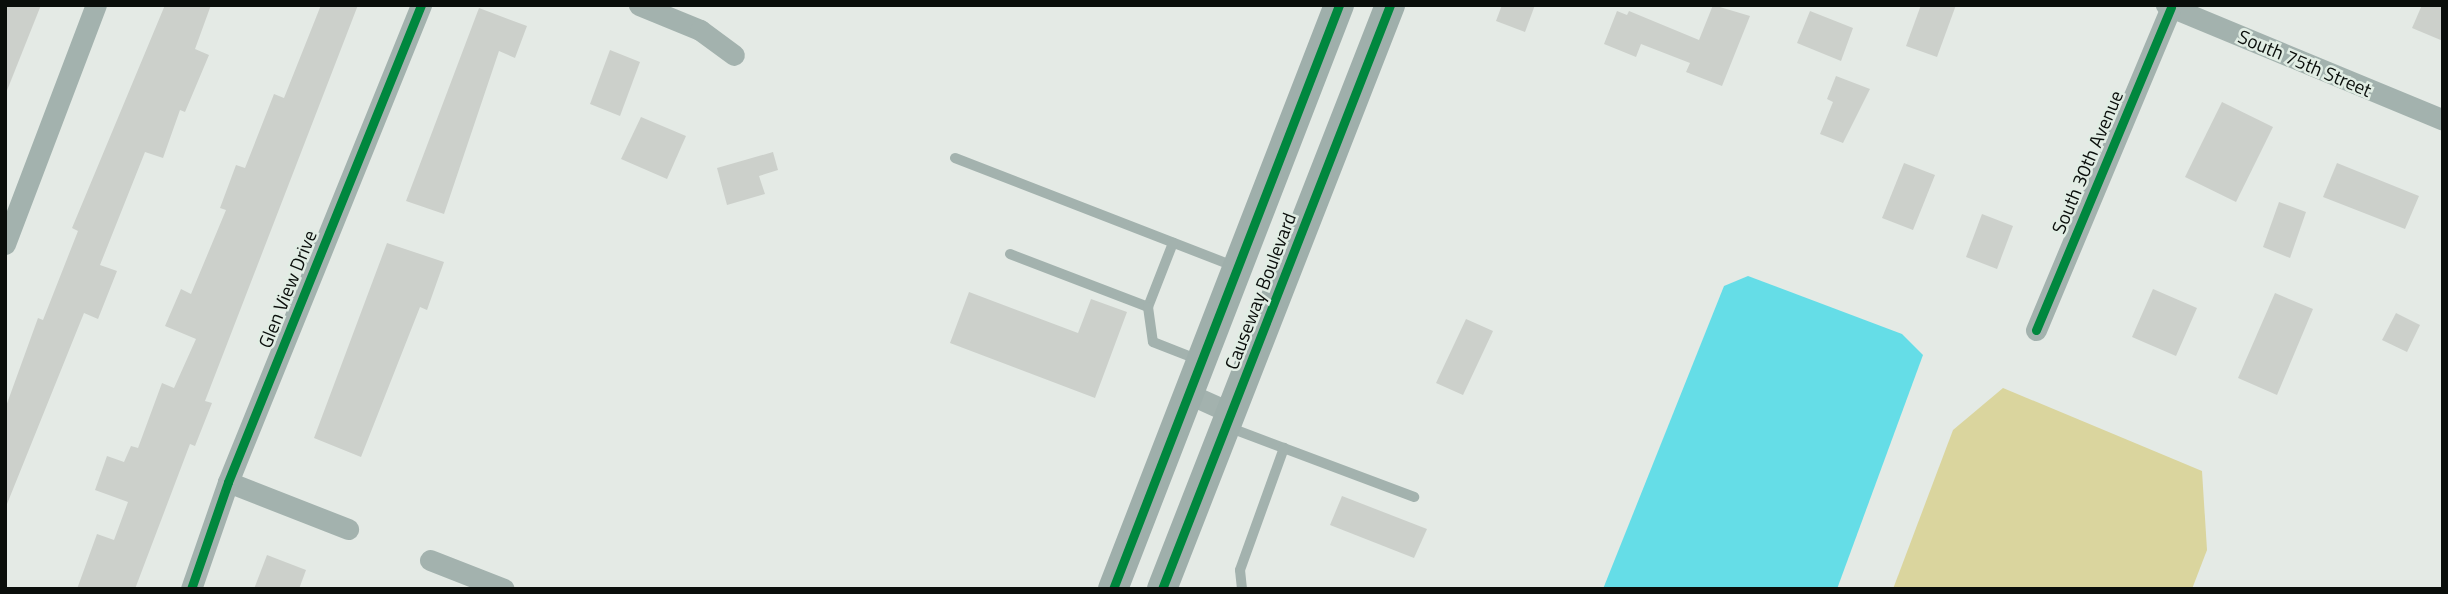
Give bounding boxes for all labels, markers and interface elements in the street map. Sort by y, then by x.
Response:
street label: South 75th Street [2235,25,2375,101]
street label: South 30th Avenue [2047,87,2127,237]
street label: Causeway Boulevard [1220,209,1300,373]
street label: Glen View Drive [253,227,321,351]

